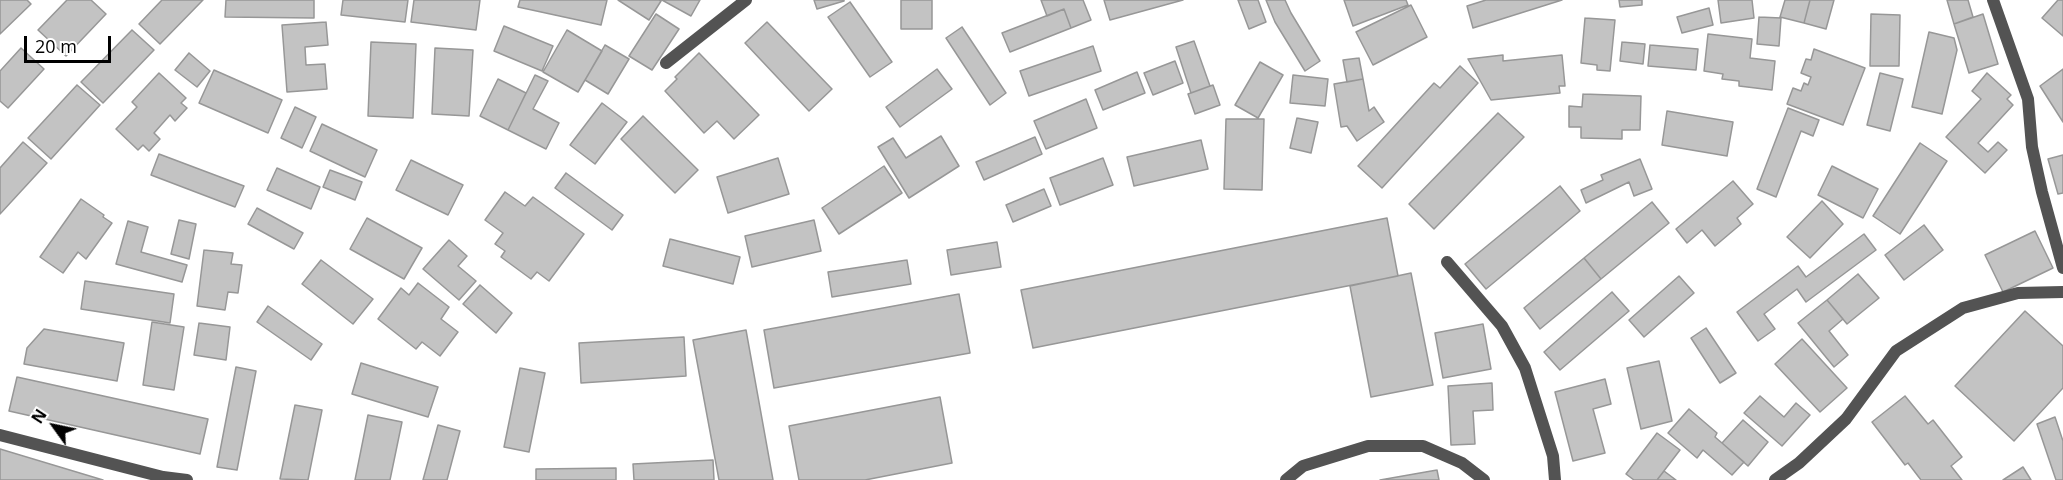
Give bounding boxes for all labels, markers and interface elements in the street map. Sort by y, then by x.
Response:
scale bar [27,24,114,62]
text: 20 m [35,34,77,58]
north arrow [24,396,84,456]
text: N [26,405,52,428]

